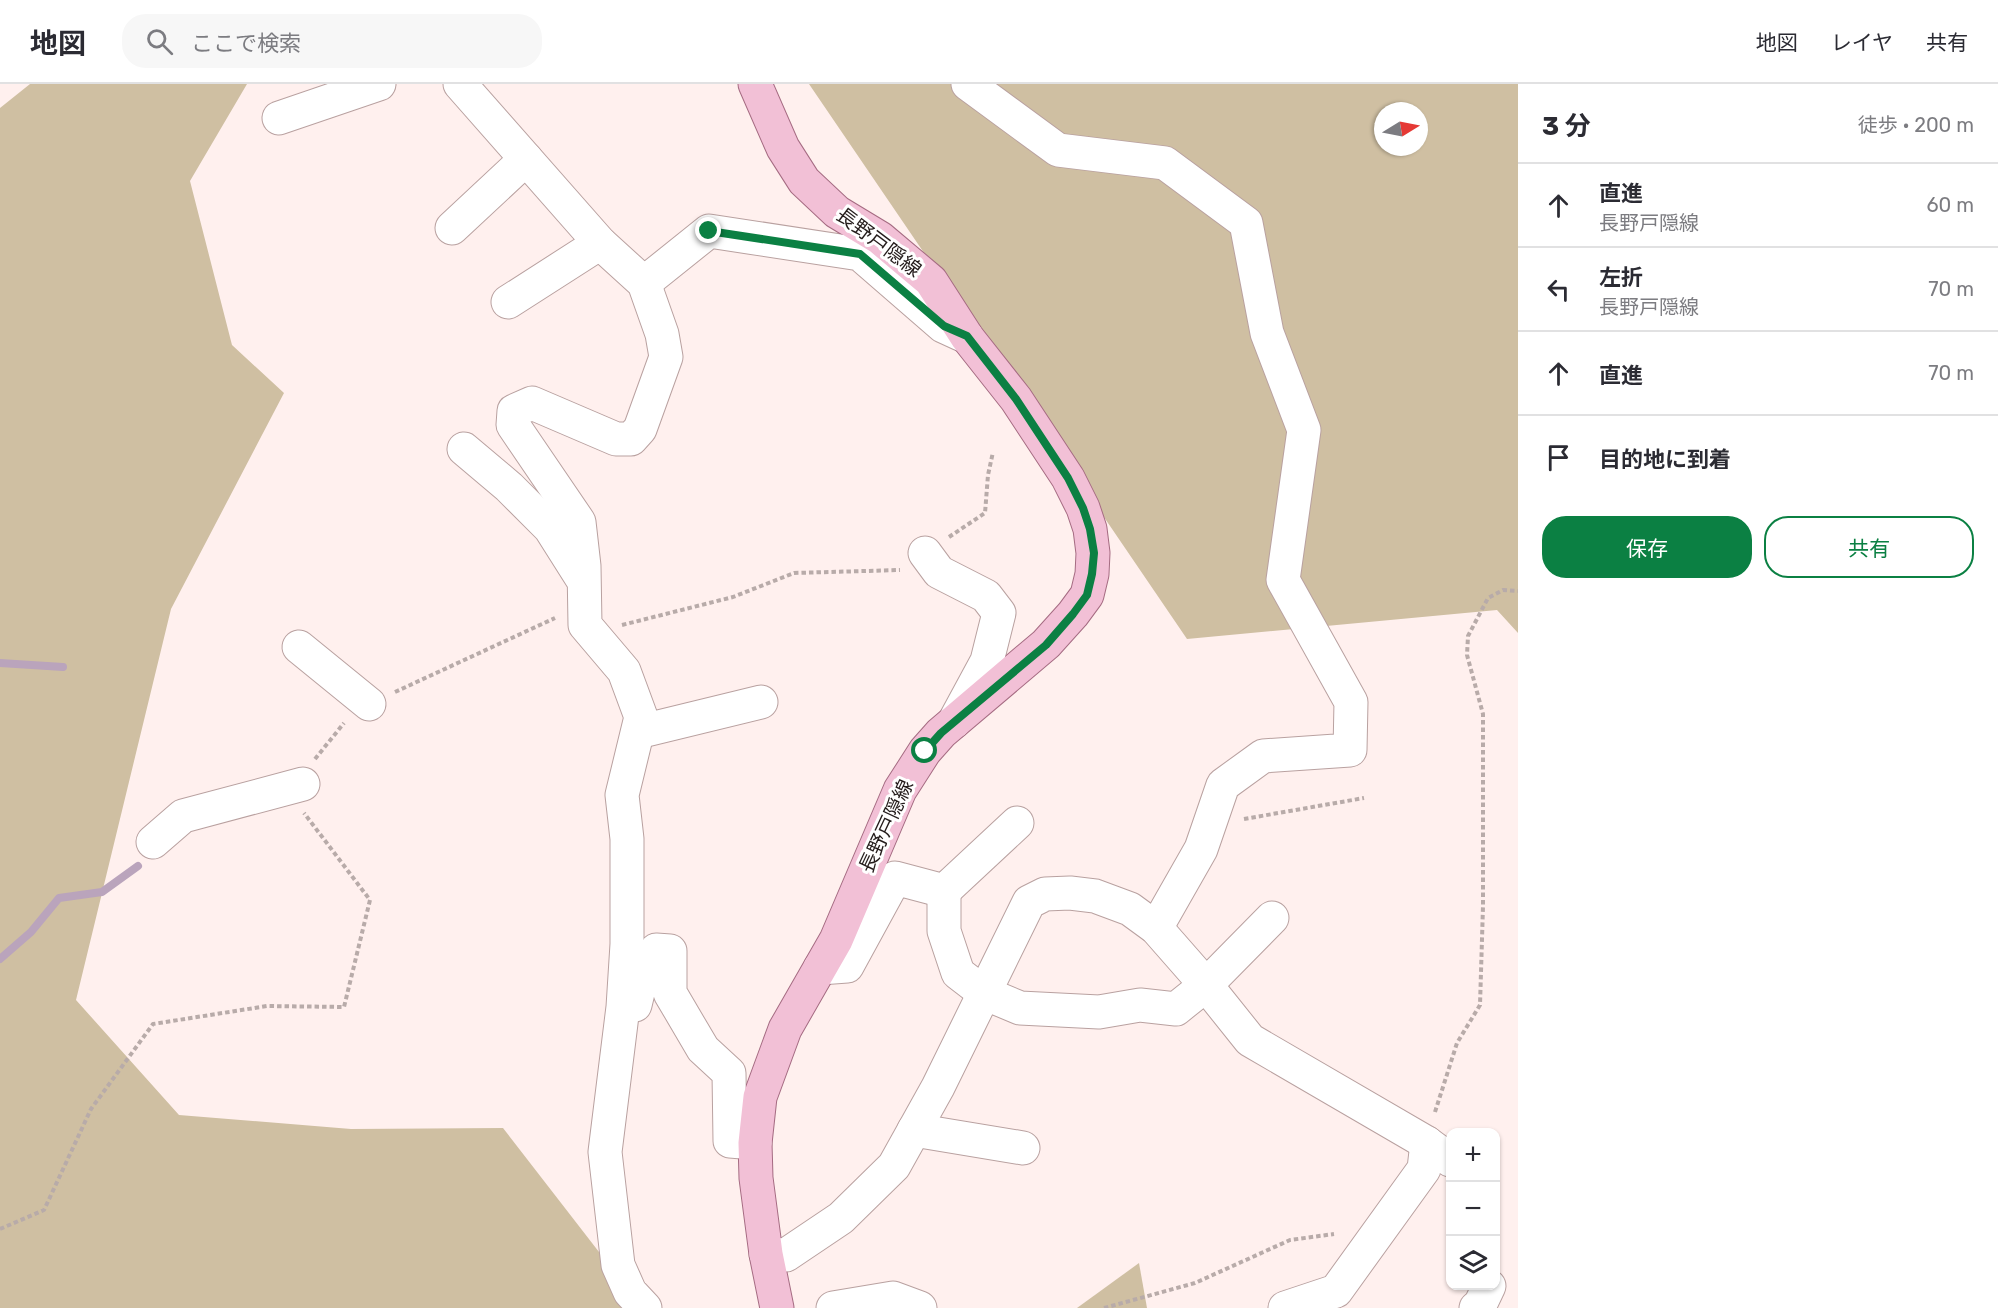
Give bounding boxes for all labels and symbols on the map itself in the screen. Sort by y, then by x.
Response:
north arrow [1374,102,1428,156]
street label: 長野戸隠線 [832,202,926,282]
route end [695,217,721,243]
route start [911,737,937,763]
street label: 長野戸隠線 [854,776,918,876]

